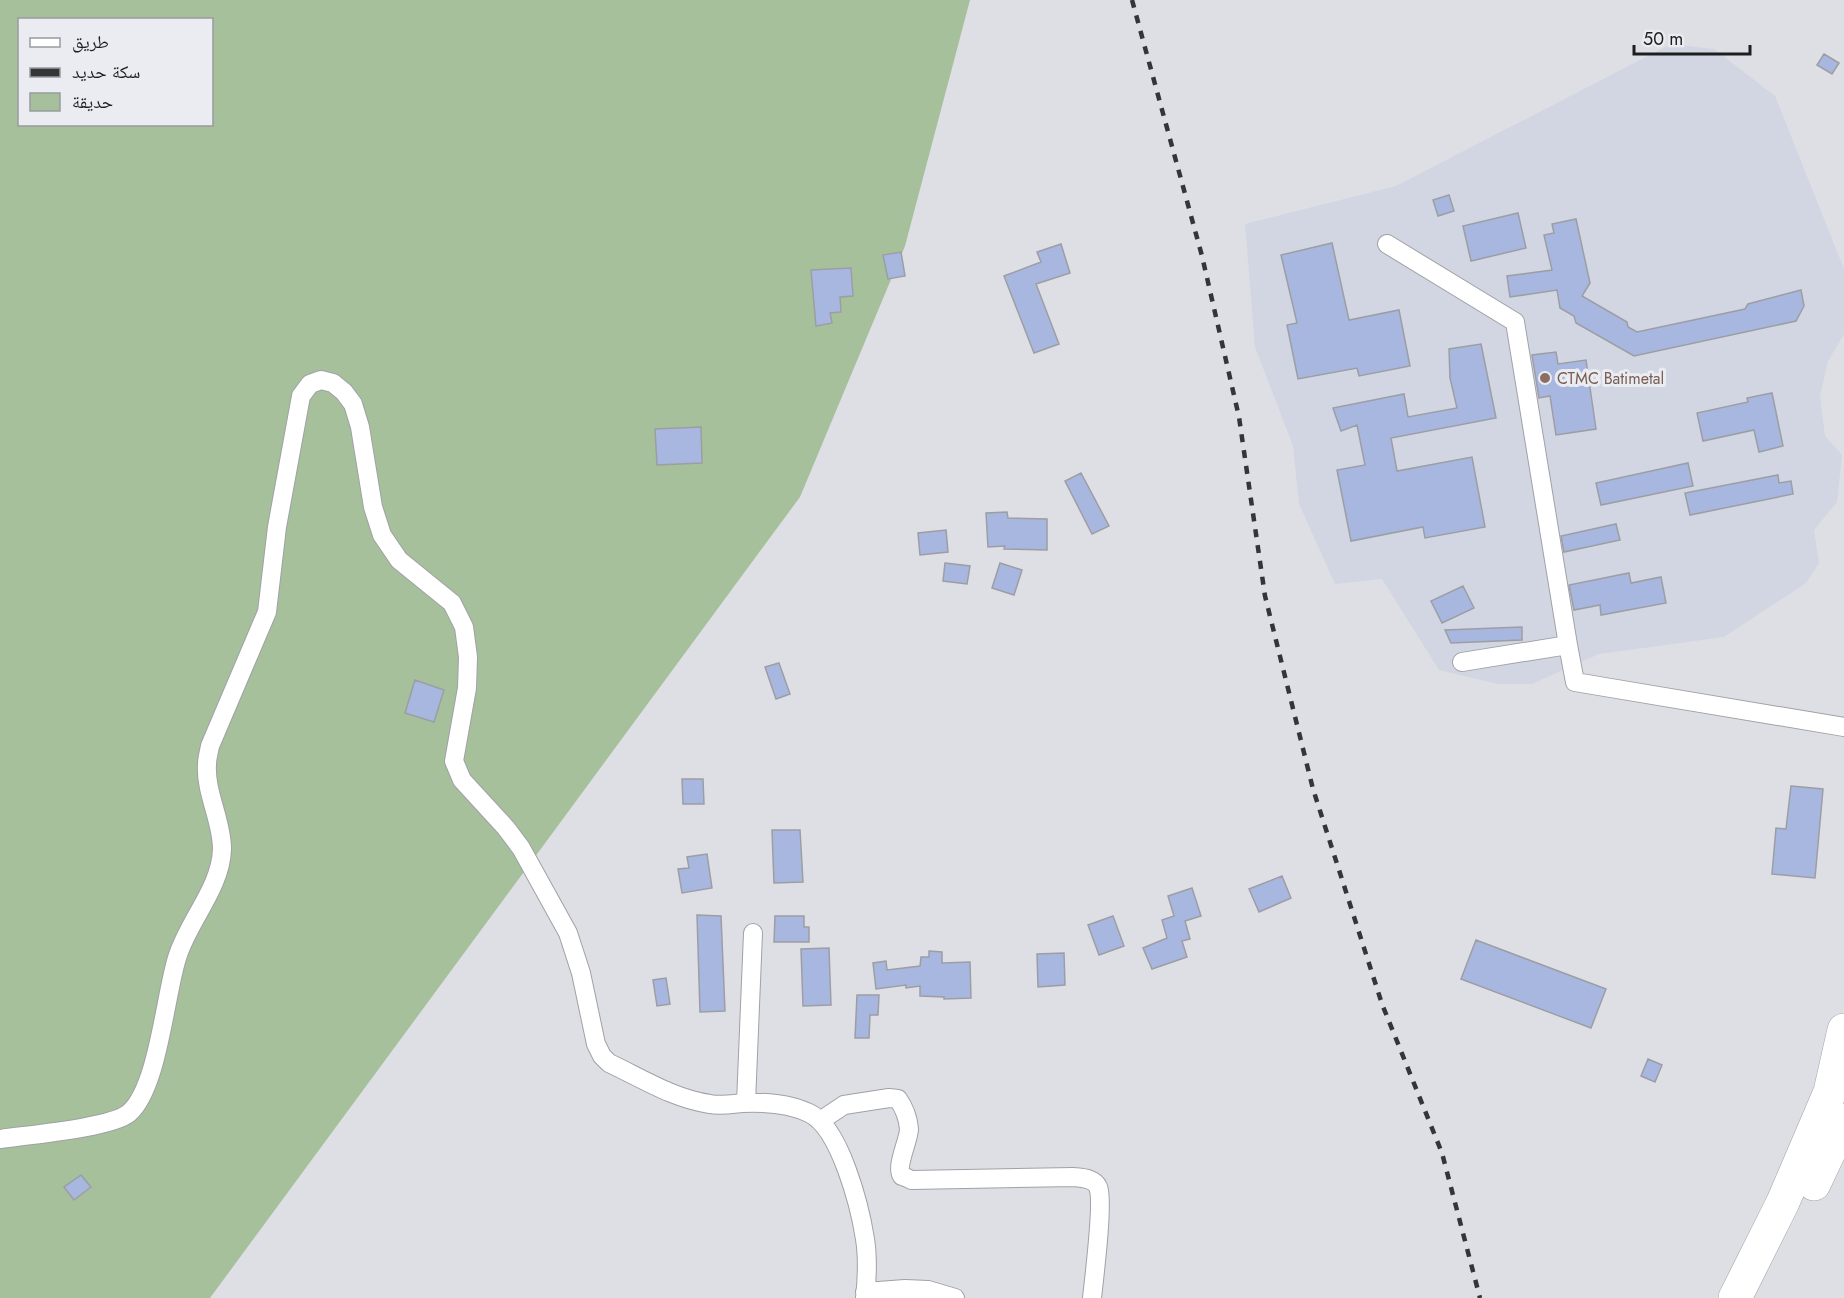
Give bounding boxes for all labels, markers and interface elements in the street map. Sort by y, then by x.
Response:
legend [18,18,213,126]
scale bar [1634,18,1750,56]
text: 50 m [1643,26,1683,52]
text: طريق [72,29,109,55]
text: سكة حديد [72,59,140,85]
text: حديقة [72,89,113,115]
place label: CTMC Batimetal [1557,367,1664,390]
marker: CTMC Batimetal [1538,371,1552,385]

